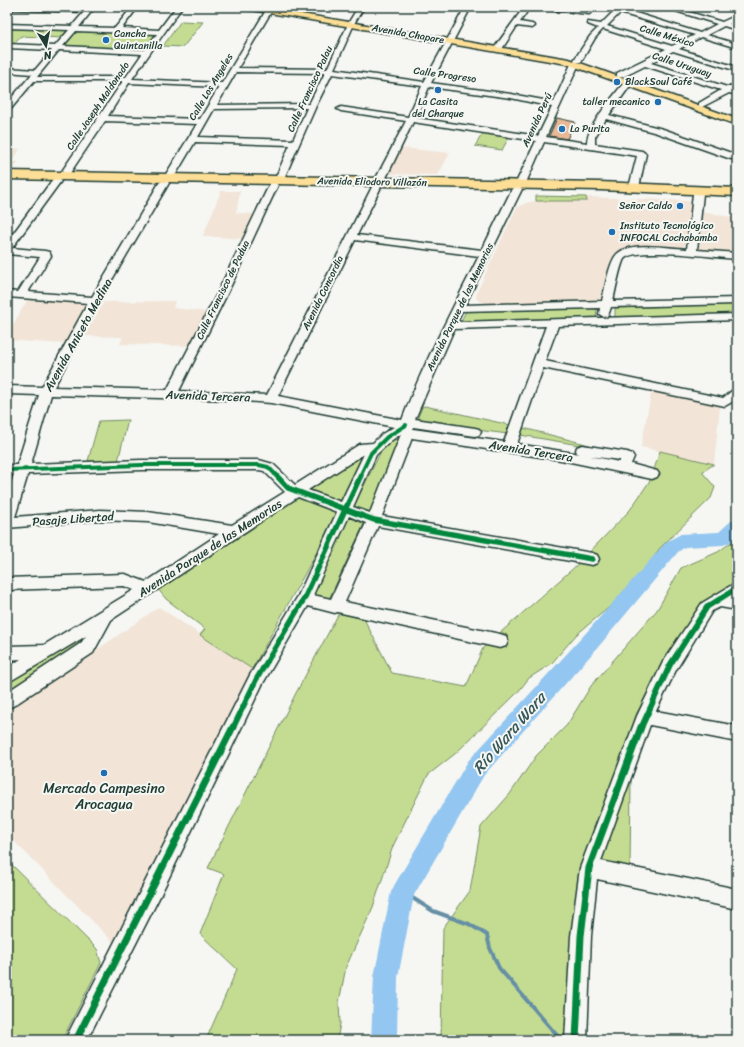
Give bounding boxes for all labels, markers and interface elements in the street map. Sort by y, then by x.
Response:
street label: Avenida Chapare [369,19,446,49]
street label: Calle México [637,19,697,53]
place label: Cancha Quintanilla [114,25,163,55]
north arrow [26,26,66,66]
marker: Cancha Quintanilla [101,35,111,45]
street label: Calle Francisco Palau [282,42,338,135]
text: N [42,45,54,65]
street label: Calle Uruguay [650,47,715,83]
street label: Calle Los Angeles [184,50,238,124]
street label: Calle Joseph Maldonado [62,58,134,154]
street label: Calle Progreso [413,62,477,88]
place label: BlackSoul Café [625,73,692,91]
marker: BlackSoul Café [612,77,622,87]
marker: La Casita del Charque [433,85,443,95]
street label: Avenida Perú [516,89,558,151]
place label: La Casita del Charque [412,93,464,123]
place label: taller mecanico [582,93,650,111]
marker: taller mecanico [653,97,663,107]
place label: La Purita [570,120,610,138]
marker: La Purita [557,124,567,134]
street label: Avenida Eliodoro Villazón [316,172,428,192]
place label: Señor Caldo [619,197,672,215]
marker: Señor Caldo [675,201,685,211]
place label: Instituto Tecnológico INFOCAL Cochabamba [619,217,718,247]
marker: Instituto Tecnológico INFOCAL Cochabamba [607,227,617,237]
street label: Calle Francisco de Padua [191,237,255,343]
street label: Avenida Parque de las Memorias [421,240,499,375]
street label: Avenida Concordia [297,253,349,334]
street label: Avenida Aniceto Medina [37,274,118,397]
street label: Avenida Tercera [164,383,251,408]
street label: Avenida Tercera [486,433,575,468]
street label: Avenida Parque de las Memorias [132,493,287,604]
street label: Pasaje Libertad [32,505,115,533]
water label: Río Wara Wara [465,684,554,781]
marker: Mercado Campesino Arocagua [99,768,109,778]
place label: Mercado Campesino Arocagua [43,776,165,817]

